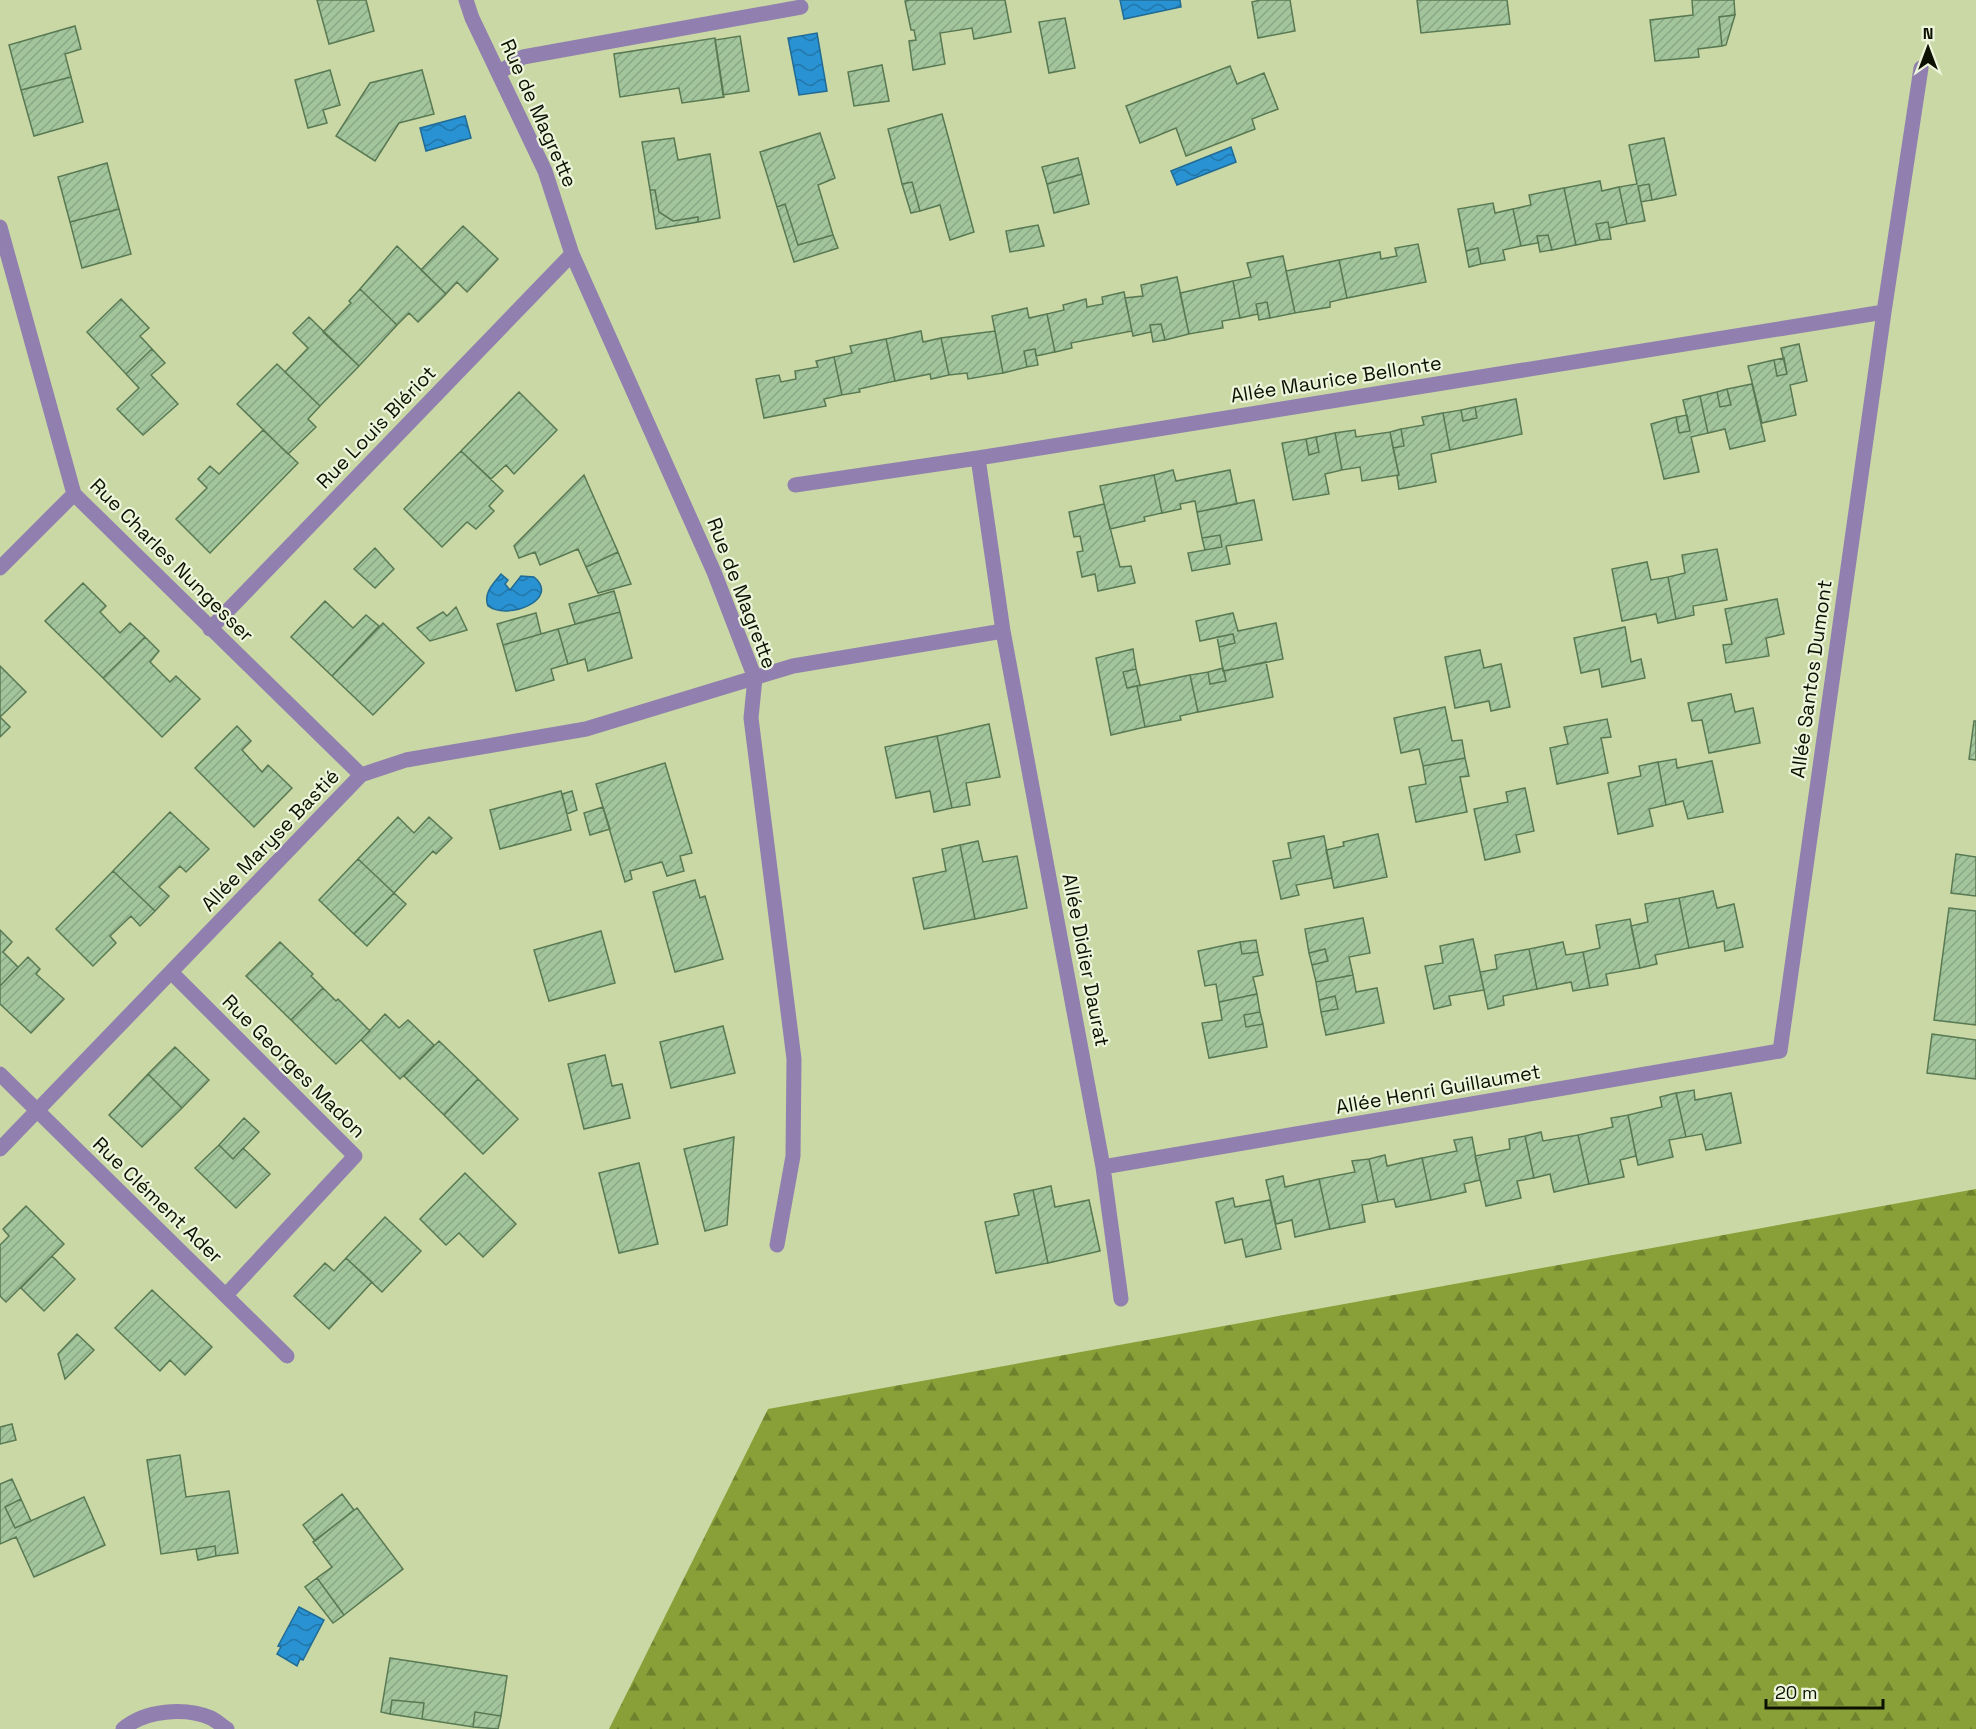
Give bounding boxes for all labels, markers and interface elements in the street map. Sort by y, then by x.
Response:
north arrow [1898,18,1958,78]
text: N [1923,23,1933,44]
street label: Rue de Magrette [495,35,583,191]
street label: Allée Maurice Bellonte [1229,349,1443,409]
street label: Rue Louis Blériot [311,360,441,494]
street label: Rue Charles Nungesser [85,473,259,647]
street label: Rue de Magrette [701,514,783,672]
street label: Allée Santos Dumont [1784,578,1838,780]
street label: Allée Maryse Bastié [195,763,345,917]
street label: Allée Didier Daurat [1056,871,1116,1049]
street label: Rue Georges Madon [217,989,371,1143]
street label: Allée Henri Guillaumet [1334,1058,1542,1120]
street label: Rue Clément Ader [87,1131,229,1269]
scale bar [1766,1672,1883,1710]
text: 20 m [1775,1681,1818,1704]

